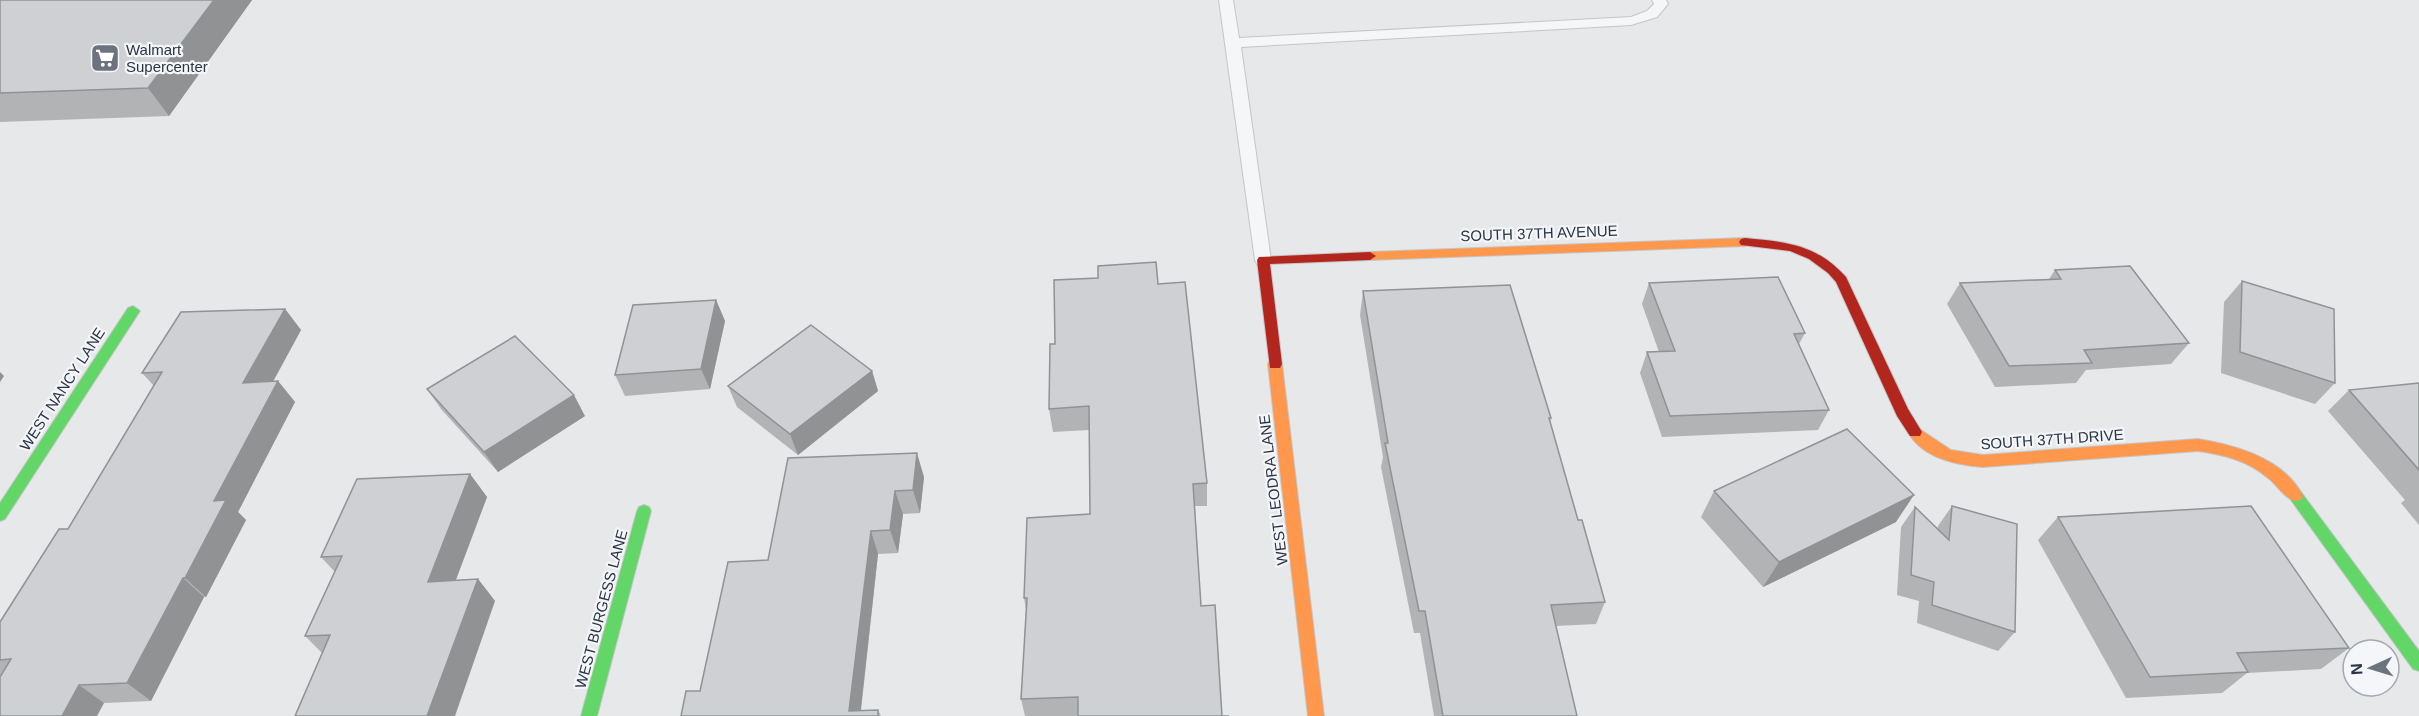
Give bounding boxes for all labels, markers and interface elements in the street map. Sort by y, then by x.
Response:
place label: Walmart Supercenter [126,41,208,75]
supermarket icon: Walmart Supercenter [89,42,121,74]
street label: SOUTH 37TH AVENUE [1460,222,1618,244]
street label: WEST NANCY LANE [16,324,108,454]
street label: WEST LEODRA LANE [1255,414,1291,566]
street label: SOUTH 37TH DRIVE [1980,426,2124,452]
street label: WEST BURGESS LANE [572,528,630,690]
north arrow [2341,638,2401,698]
text: N [2348,663,2365,675]

